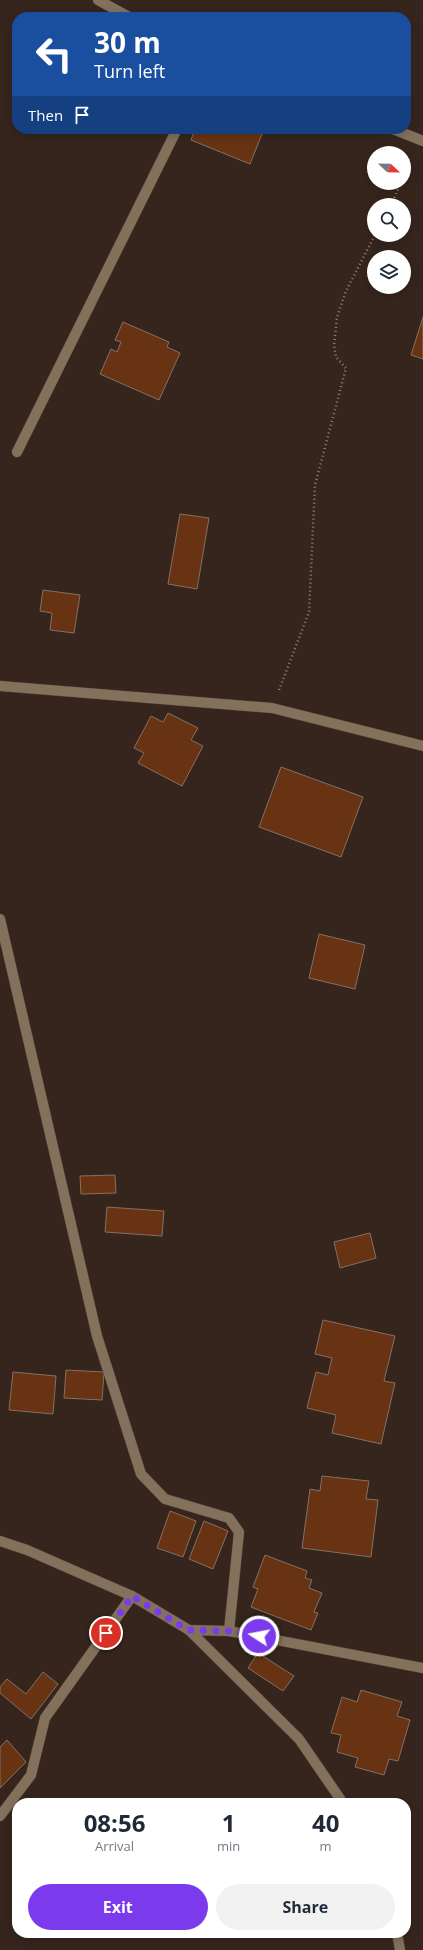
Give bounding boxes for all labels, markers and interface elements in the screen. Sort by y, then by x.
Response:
text: 30 m [94,23,161,61]
icon: left [28,28,80,80]
text: Turn left [94,59,165,83]
icon: arrive [71,104,93,126]
text: Then [28,105,63,125]
north arrow [367,146,411,190]
map controls [367,146,411,294]
button: search [367,198,411,242]
button: layers [367,250,411,294]
position arrow [238,1615,280,1657]
pin [89,1616,123,1650]
icon: arrive [95,1622,117,1644]
text: 08:56 [84,1806,145,1839]
text: 1 [222,1806,236,1839]
text: 40 [312,1806,339,1839]
text: Arrival [95,1837,134,1855]
text: min [217,1837,240,1855]
text: m [320,1837,332,1855]
button: Exit [28,1884,208,1930]
button: Share [216,1884,395,1930]

